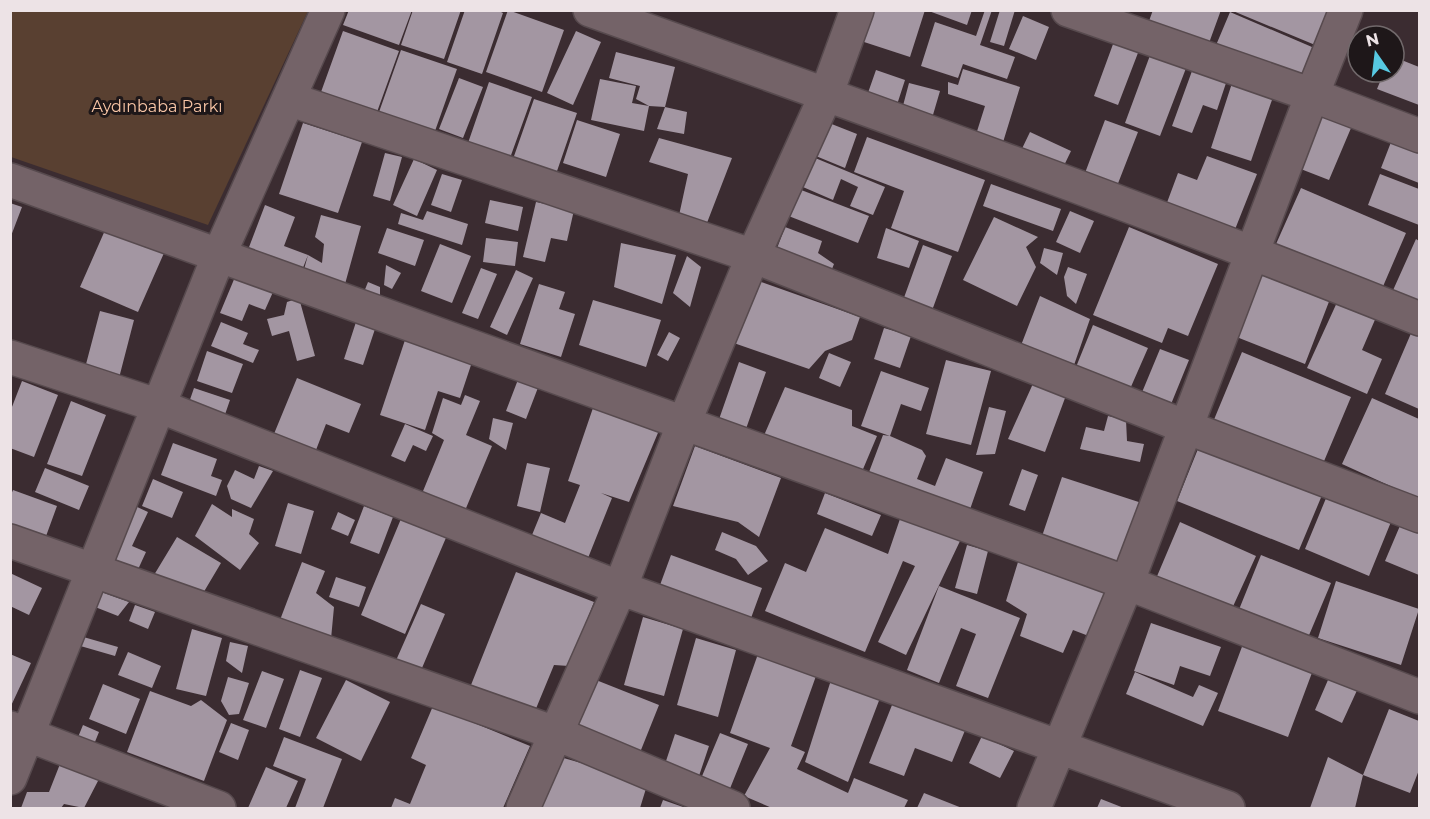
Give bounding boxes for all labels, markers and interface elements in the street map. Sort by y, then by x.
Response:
north arrow [1346,24,1406,84]
text: N [1364,29,1381,51]
park label: Aydınbaba Parkı [92,97,222,116]

